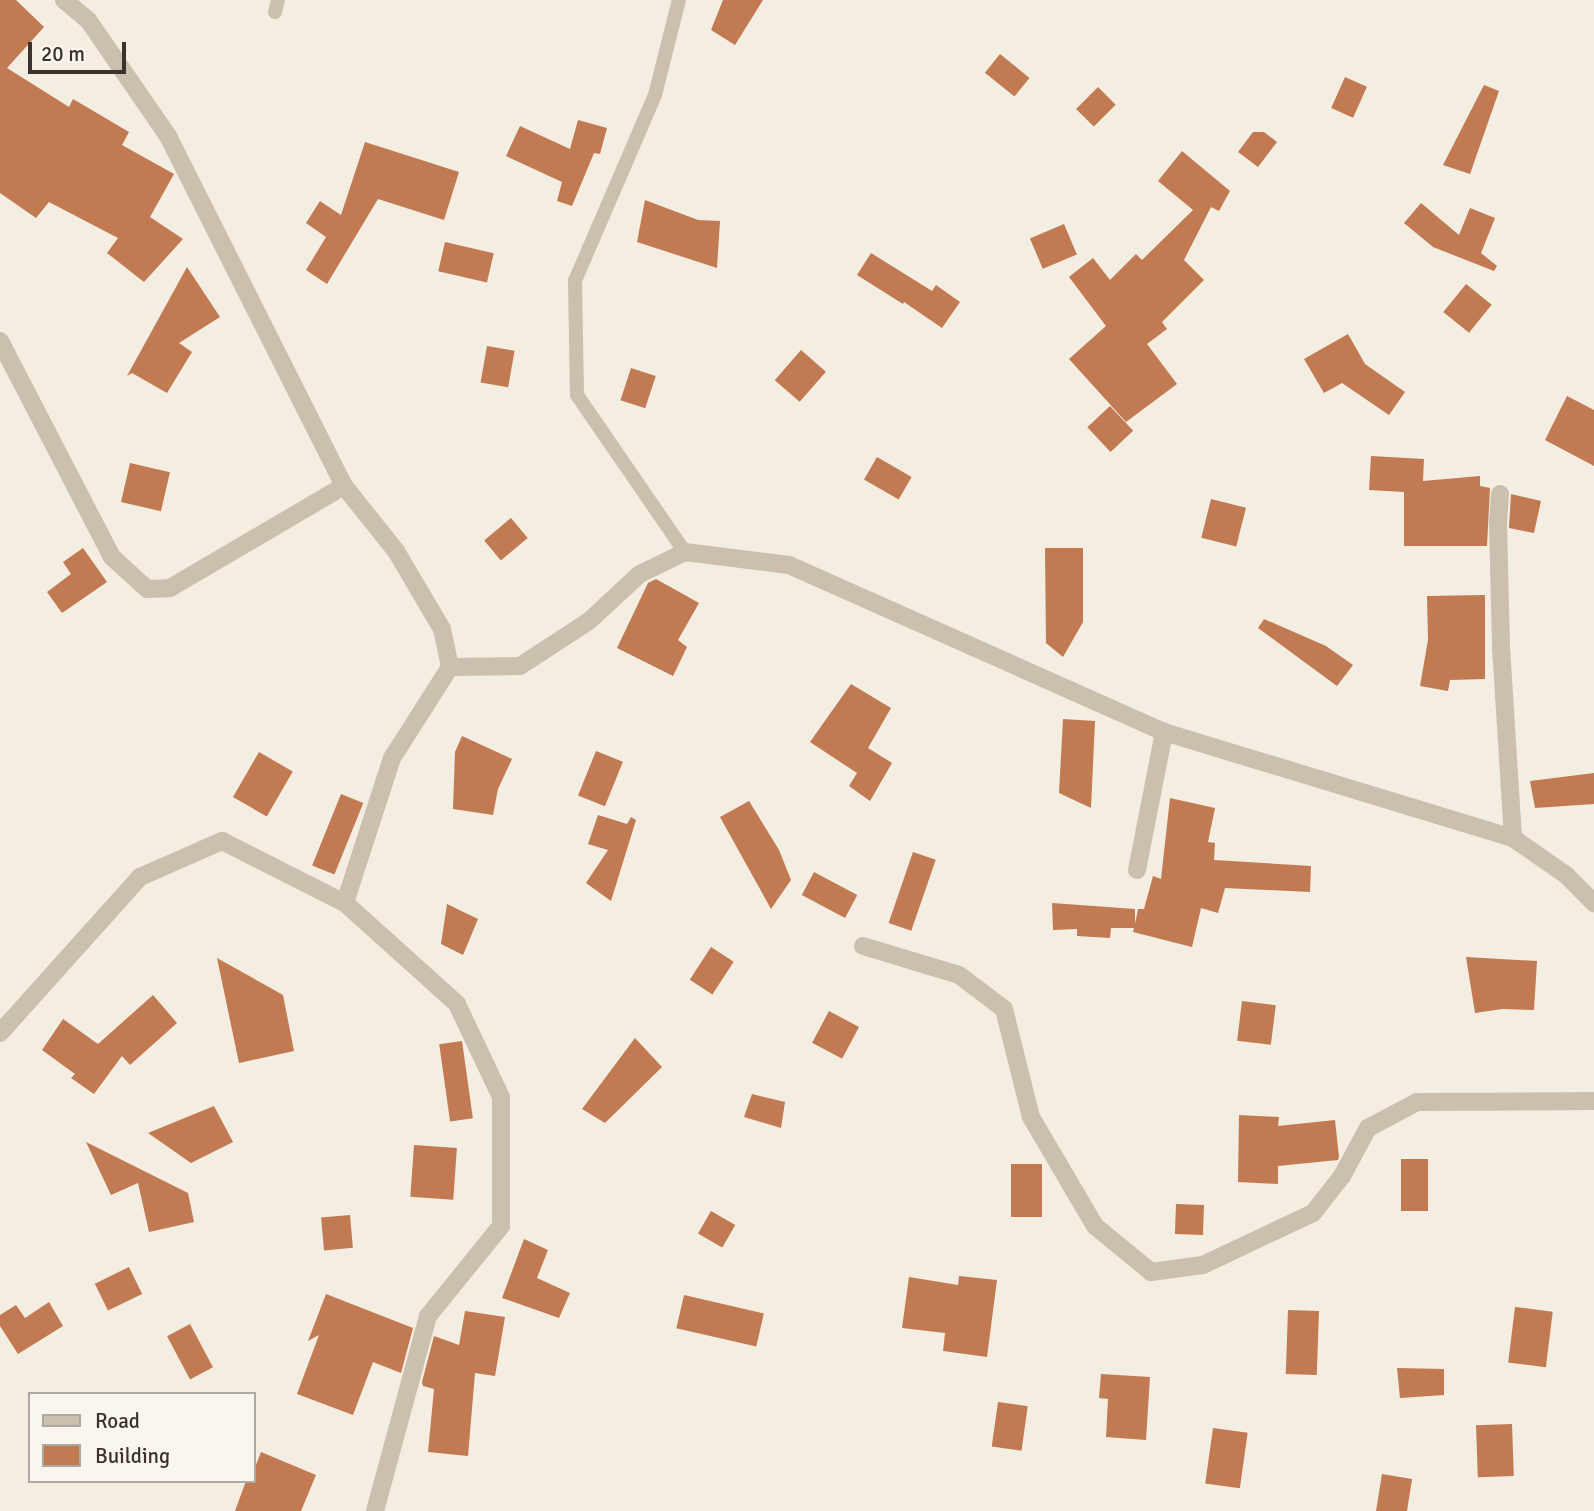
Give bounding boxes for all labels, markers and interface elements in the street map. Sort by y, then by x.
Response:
scale bar [32,28,130,72]
text: 20 m [41,41,85,67]
legend [28,1392,256,1483]
text: Road [95,1408,140,1434]
text: Building [95,1443,170,1469]

